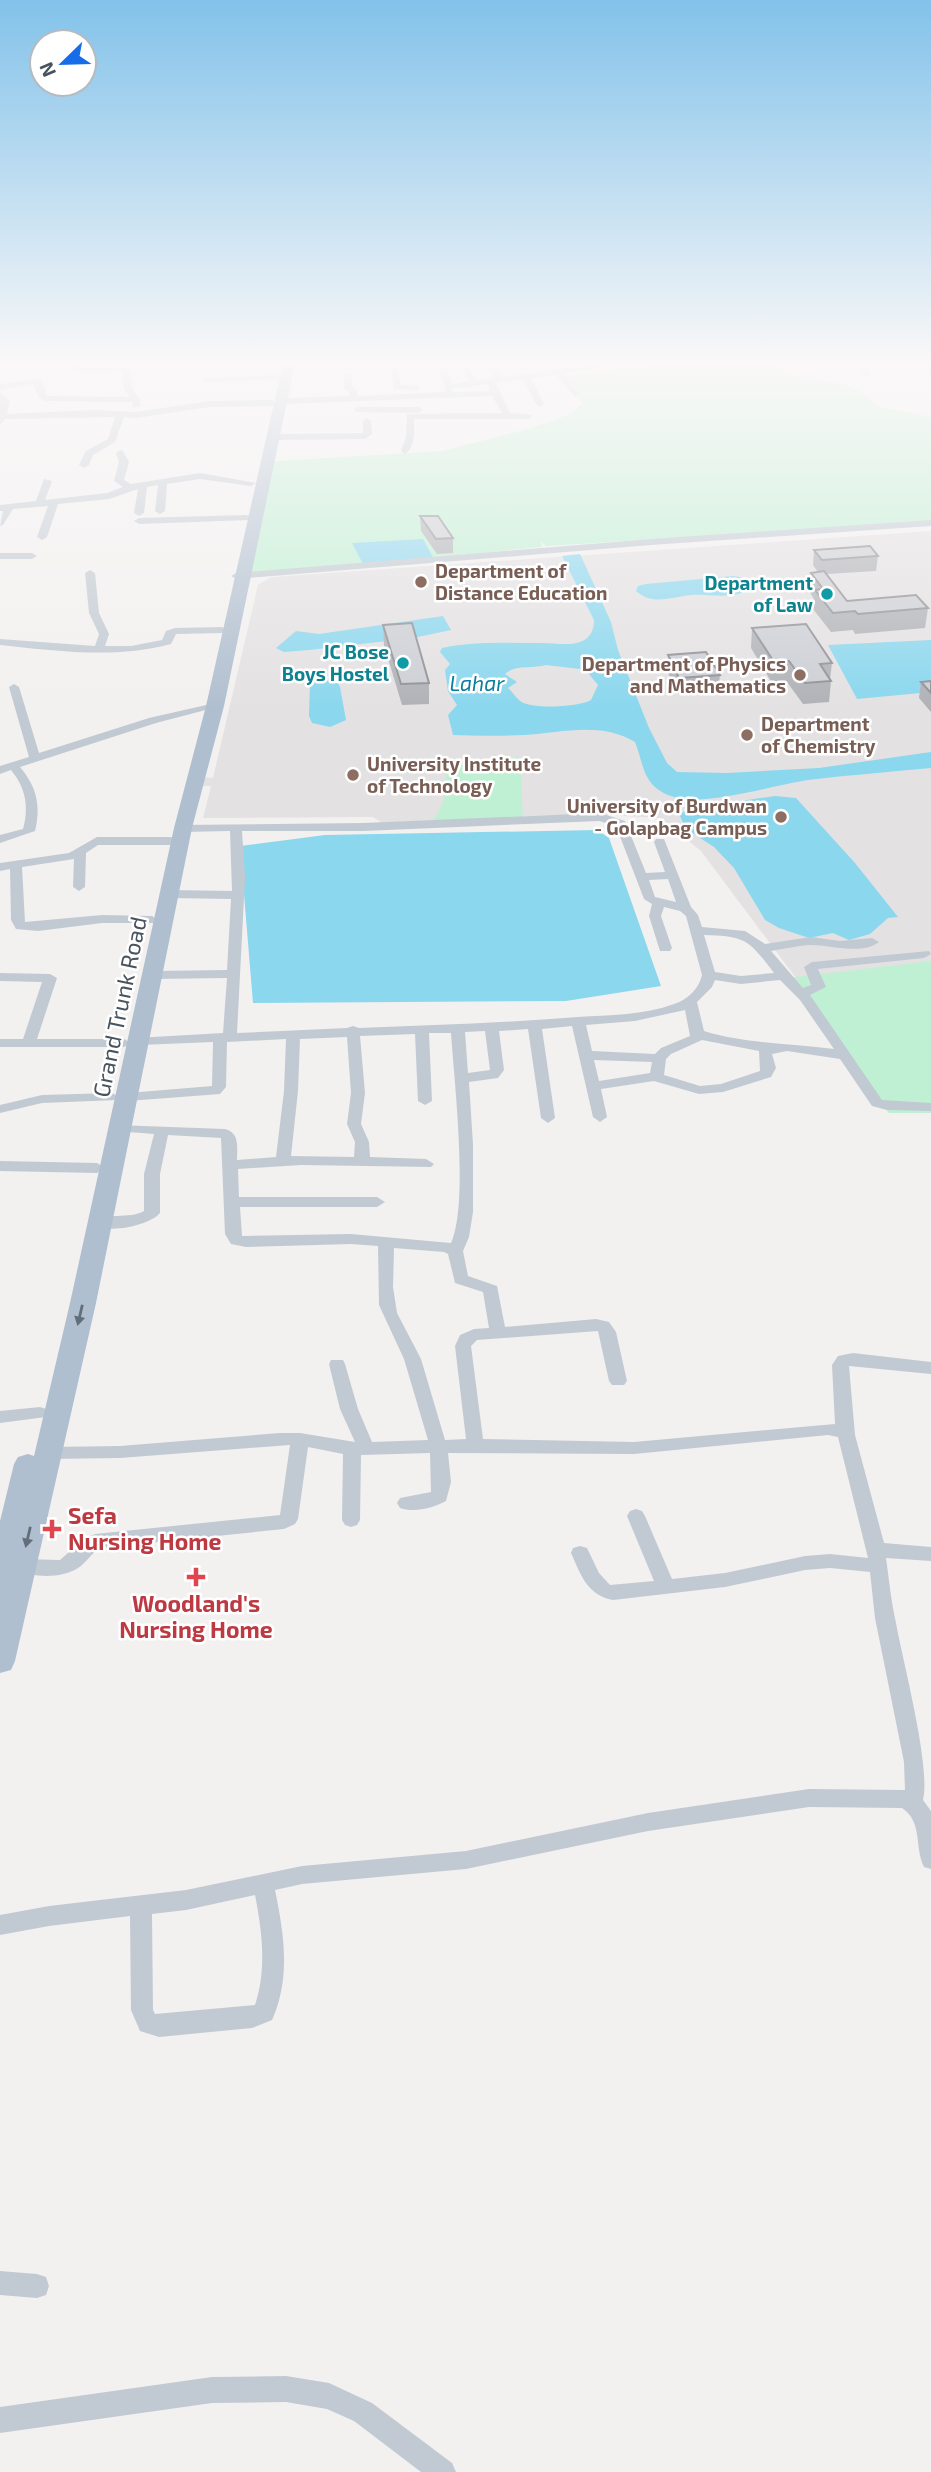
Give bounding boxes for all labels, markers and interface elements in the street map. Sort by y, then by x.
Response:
north arrow [28,28,98,98]
text: N [34,59,60,81]
place label: Department of Distance Education [435,559,607,604]
place label: Department of Law [705,571,813,616]
marker: Department of Distance Education [413,574,429,590]
marker: Department of Law [819,586,835,602]
place label: JC Bose Boys Hostel [282,640,390,686]
place label: Department of Physics and Mathematics [582,652,786,697]
marker: JC Bose Boys Hostel [395,655,411,671]
marker: Department of Physics and Mathematics [792,667,808,683]
water label: Lahar [449,670,505,695]
place label: Department of Chemistry [761,712,876,758]
marker: Department of Chemistry [739,727,755,743]
place label: University Institute of Technology [367,752,542,798]
marker: University Institute of Technology [345,767,361,783]
place label: University of Burdwan - Golapbag Campus [567,794,767,839]
marker: University of Burdwan - Golapbag Campus [773,809,789,825]
street label: Grand Trunk Road [86,914,152,1100]
one-way arrow [74,1304,85,1326]
place label: Sefa Nursing Home [68,1501,222,1555]
marker: Sefa Nursing Home [42,1519,62,1539]
one-way arrow [23,1526,34,1548]
marker: Woodland's Nursing Home [186,1567,206,1587]
place label: Woodland's Nursing Home [119,1589,273,1643]

